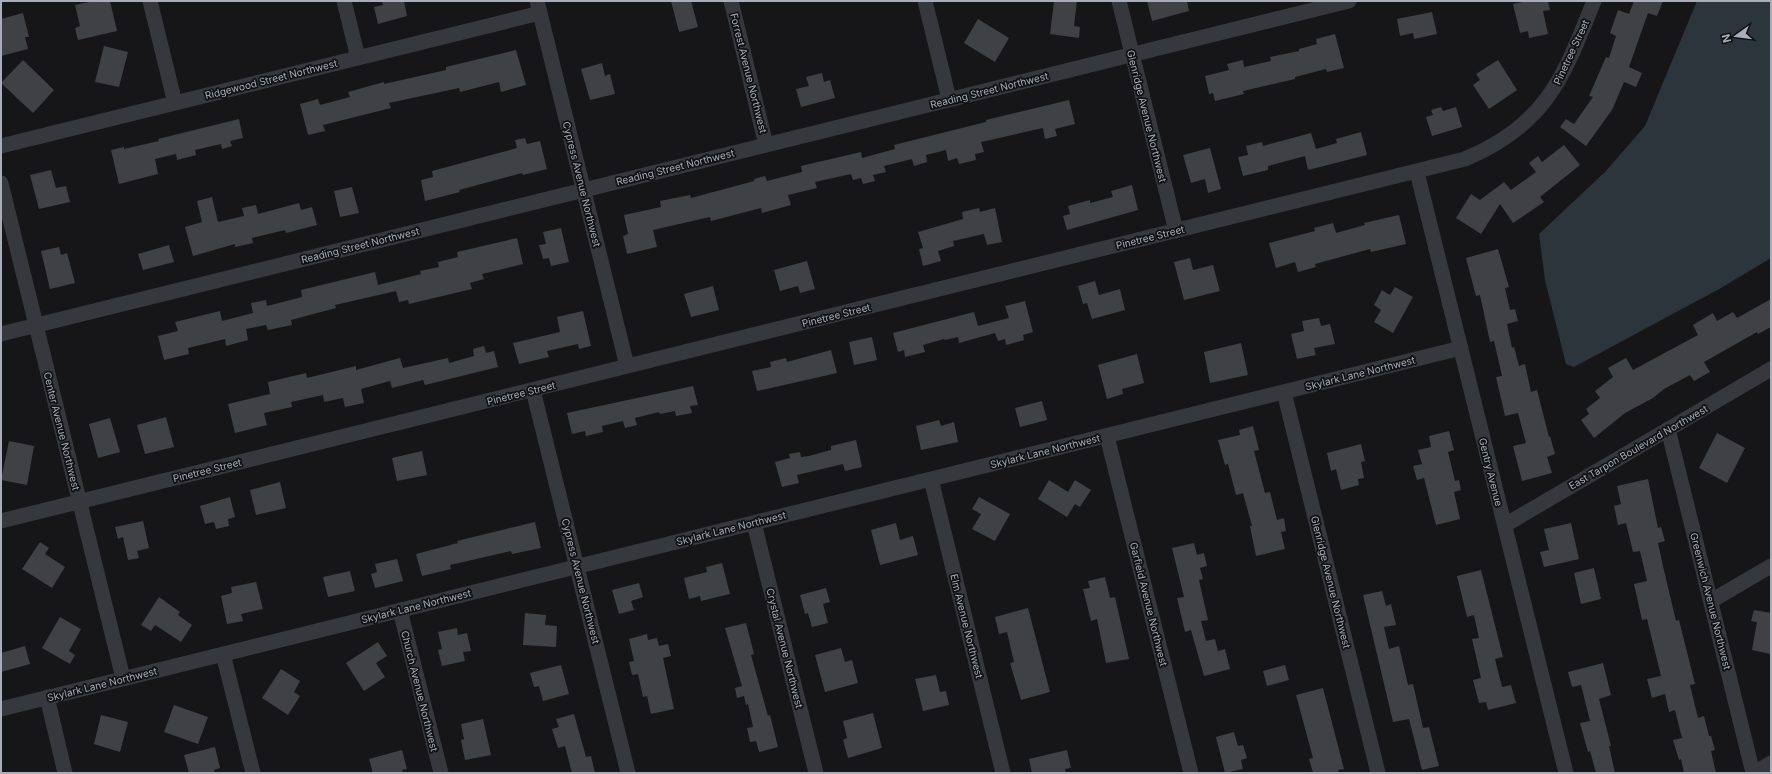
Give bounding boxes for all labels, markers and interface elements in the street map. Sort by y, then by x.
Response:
street label: Forrest Avenue Northwest [728,12,770,135]
north arrow [1716,16,1756,56]
street label: Pinetree Street [1551,17,1592,86]
text: N [1718,33,1734,44]
street label: Glenridge Avenue Northwest [1125,49,1169,184]
street label: Ridgewood Street Northwest [204,57,339,101]
street label: Reading Street Northwest [929,69,1050,110]
street label: Cypress Avenue Northwest [561,120,604,249]
street label: Reading Street Northwest [615,146,736,187]
street label: Pinetree Street [1115,223,1186,251]
street label: Reading Street Northwest [300,224,421,265]
street label: Pinetree Street [801,301,872,329]
street label: Skylark Lane Northwest [1304,353,1417,392]
street label: Center Avenue Northwest [41,371,83,492]
street label: Pinetree Street [486,379,557,407]
street label: East Tarpon Boulevard Northwest [1566,402,1710,492]
street label: Skylark Lane Northwest [989,431,1102,470]
street label: Gentry Avenue [1477,437,1505,508]
street label: Pinetree Street [172,456,243,484]
street label: Skylark Lane Northwest [675,508,788,547]
street label: Glenridge Avenue Northwest [1309,515,1353,650]
street label: Cypress Avenue Northwest [560,517,603,646]
street label: Greenwich Avenue Northwest [1688,531,1734,671]
street label: Garfield Avenue Northwest [1128,541,1170,668]
street label: Elm Avenue Northwest [948,573,986,680]
street label: Skylark Lane Northwest [360,586,473,625]
street label: Crystal Avenue Northwest [764,587,806,710]
street label: Church Avenue Northwest [399,629,441,753]
street label: Skylark Lane Northwest [46,664,159,703]

